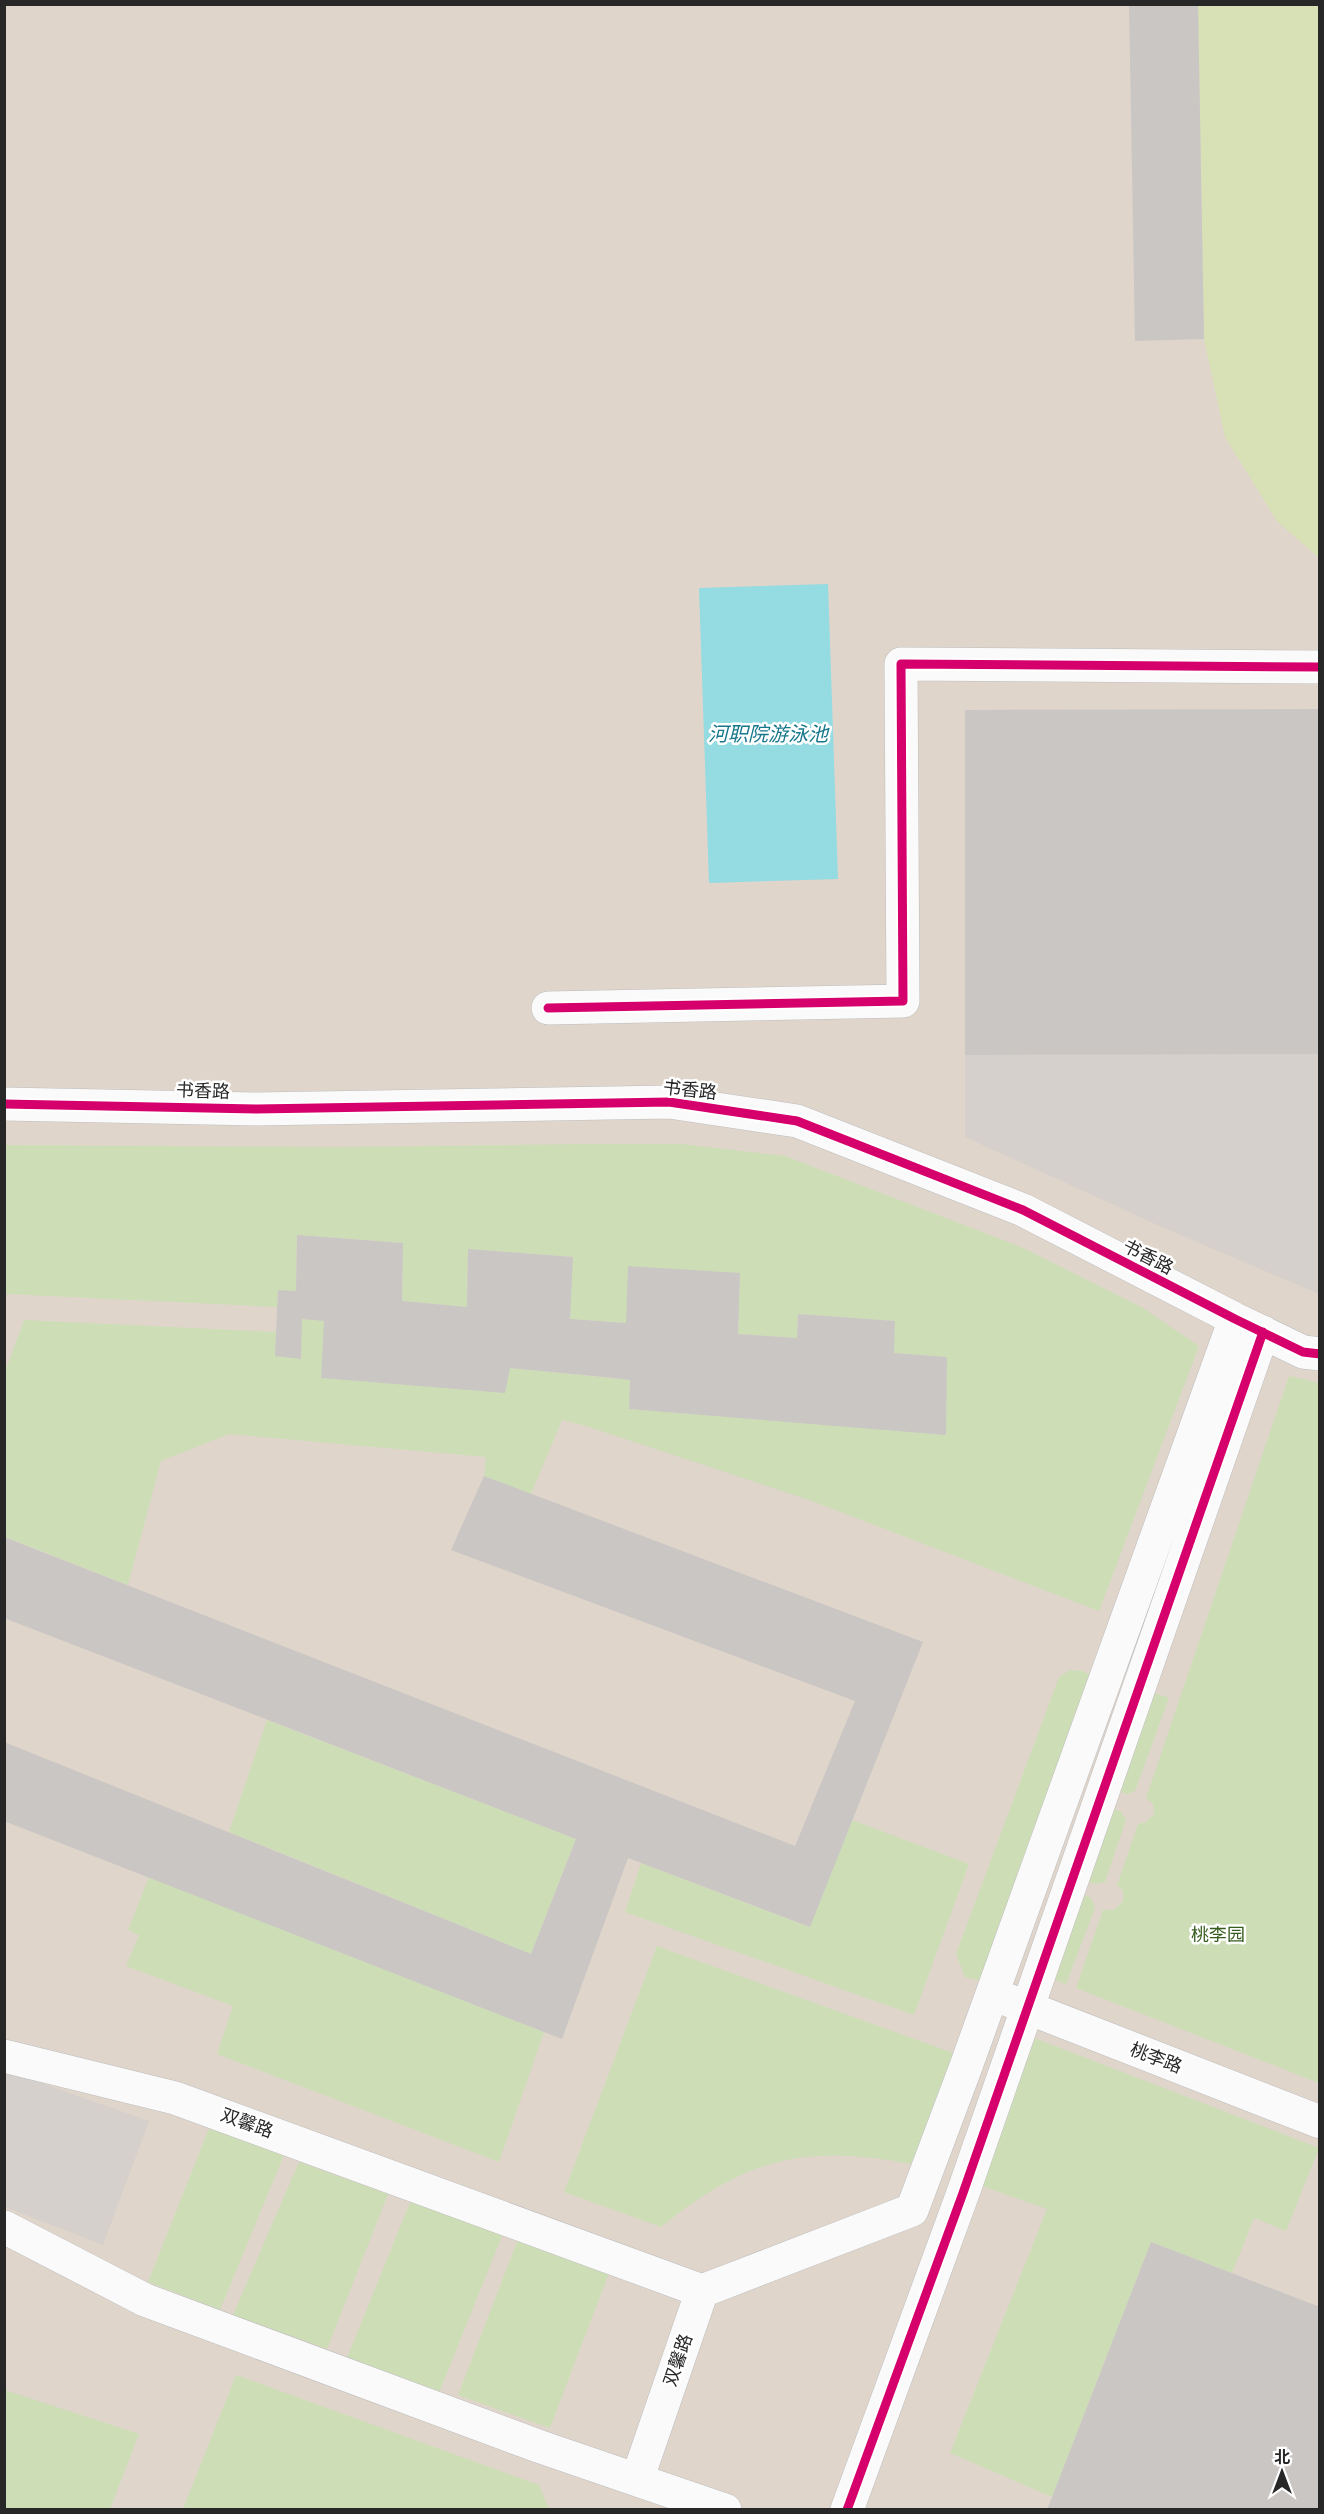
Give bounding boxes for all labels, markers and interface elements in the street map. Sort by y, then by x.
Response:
water label: 河职院游泳池 [708,722,830,746]
street label: 书香路 [662,1076,718,1104]
street label: 书香路 [176,1079,230,1103]
street label: 书香路 [1119,1235,1177,1279]
park label: 桃李园 [1191,1924,1245,1946]
street label: 桃李路 [1127,2038,1185,2078]
street label: 双馨路 [218,2103,276,2143]
street label: 双馨路 [659,2331,697,2389]
north arrow [1252,2442,1312,2502]
text: 北 [1274,2448,1290,2467]

